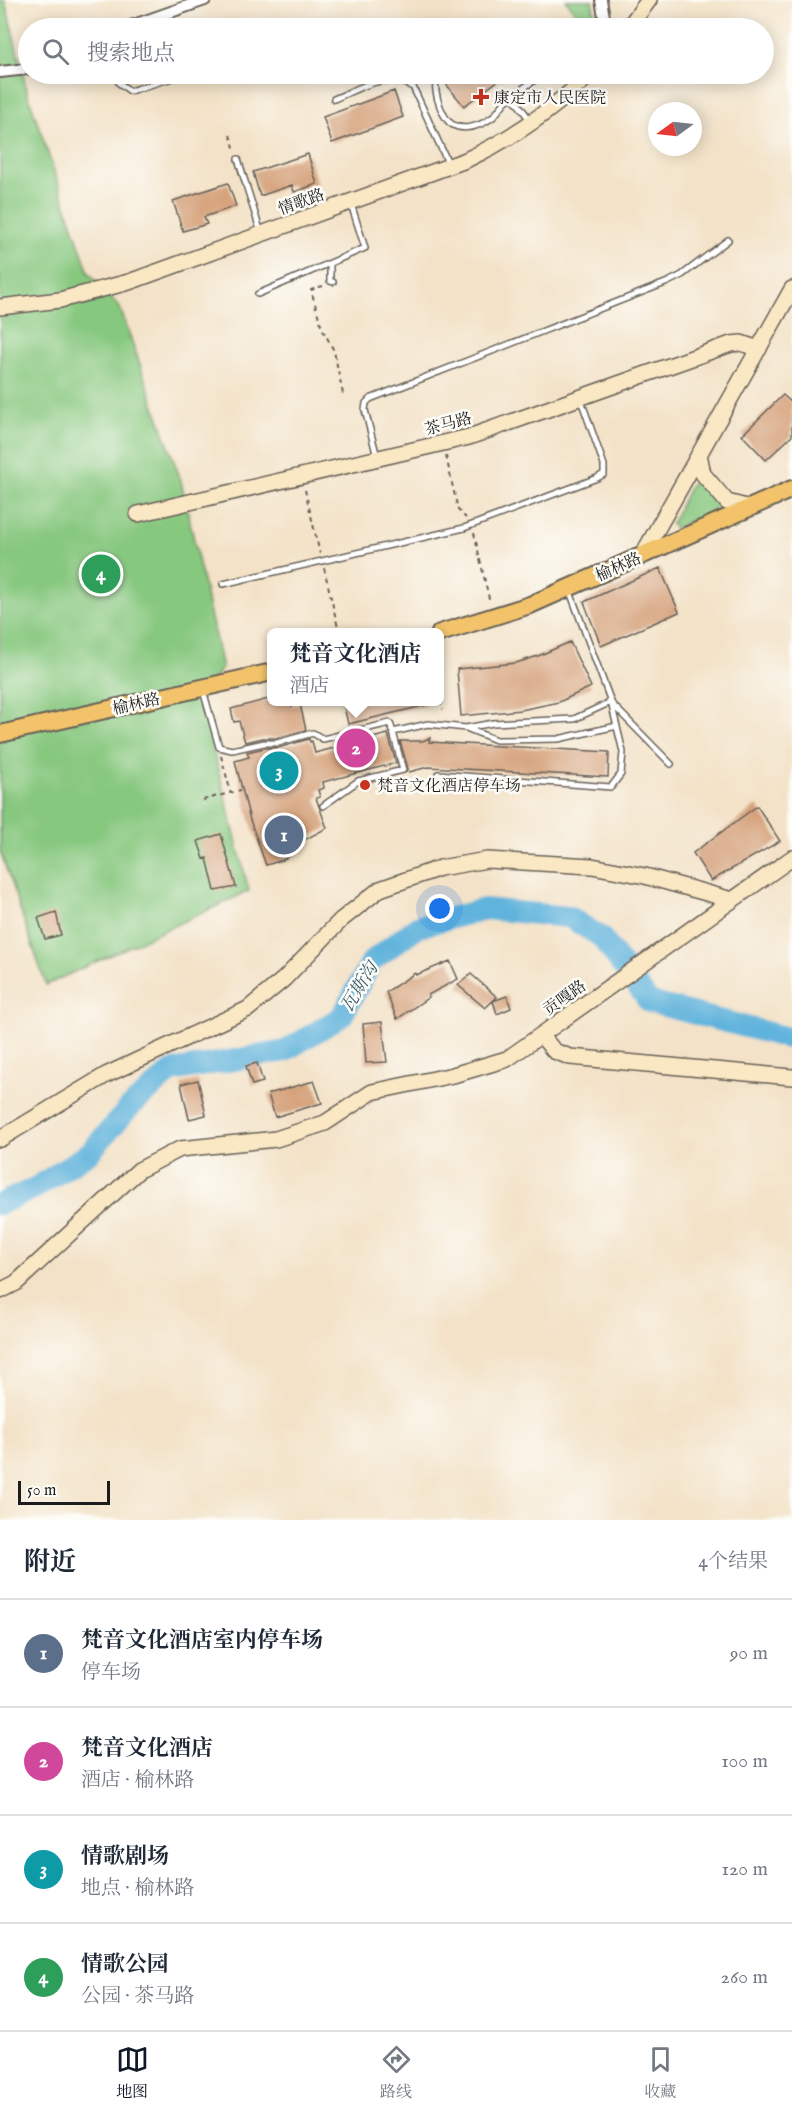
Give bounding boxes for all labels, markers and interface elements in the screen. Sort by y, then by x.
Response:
search box [18,18,774,84]
icon: search [39,35,72,68]
text: 搜索地点 [87,40,175,68]
marker: 康定市人民医院 [472,88,490,106]
place label: 康定市人民医院 [494,89,606,109]
north arrow [648,102,702,156]
street label: 情歌路 [276,185,328,220]
street label: 茶马路 [423,409,474,441]
street label: 榆林路 [593,549,645,587]
pin: 4 [82,552,120,596]
popup [267,628,444,706]
text: 梵音文化酒店 [289,641,422,669]
text: 酒店 [289,674,329,699]
street label: 榆林路 [111,690,162,720]
pin: 2 [336,726,376,771]
pin: 3 [260,748,298,794]
place label: 梵音文化酒店停车场 [377,777,521,797]
marker: 梵音文化酒店停车场 [358,778,372,792]
pin: 1 [264,812,304,858]
your location [425,894,454,923]
water label: 瓦斯沟 [337,956,386,1017]
street label: 贡嘎路 [540,977,591,1021]
scale bar [18,1478,110,1506]
text: 50 m [27,1481,56,1501]
text: 附近 [24,1546,76,1579]
text: 4个结果 [698,1549,768,1574]
text: 梵音文化酒店室内停车场 [81,1627,323,1655]
text: 1 [40,1641,47,1666]
text: 90 m [730,1641,768,1666]
text: 停车场 [81,1660,141,1685]
text: 梵音文化酒店 [81,1735,213,1763]
text: 2 [39,1749,48,1774]
text: 100 m [721,1749,768,1774]
text: 酒店 · 榆林路 [81,1768,194,1793]
text: 情歌剧场 [81,1843,169,1871]
text: 3 [40,1857,47,1882]
text: 120 m [722,1857,768,1882]
text: 地点 · 榆林路 [81,1876,194,1901]
text: 情歌公园 [81,1951,169,1979]
text: 4 [39,1965,48,1990]
text: 260 m [721,1965,768,1990]
text: 公园 · 茶马路 [81,1984,194,2009]
tab: 地图 [116,2043,149,2103]
tab: 路线 [380,2043,413,2103]
tab: 收藏 [644,2043,677,2103]

